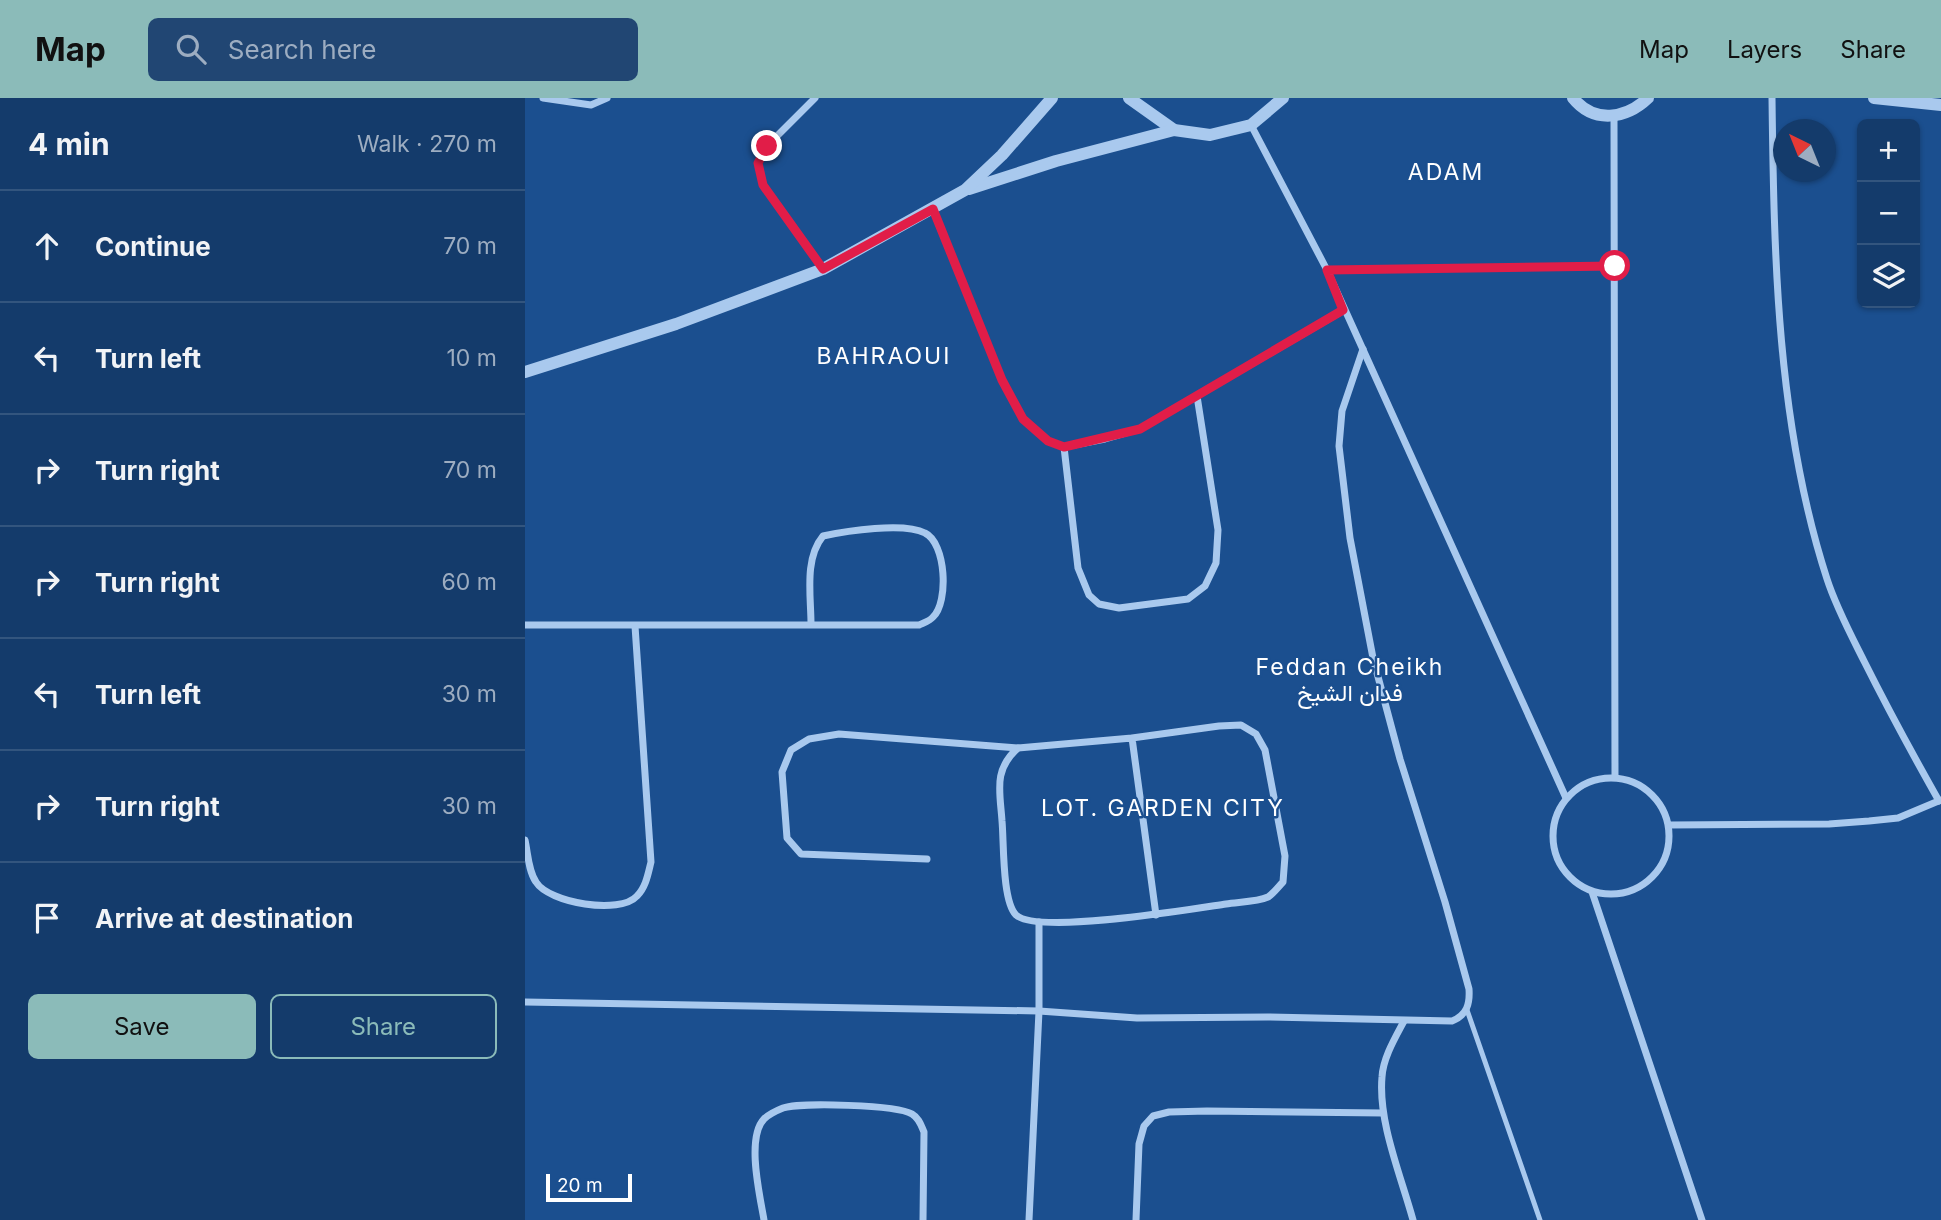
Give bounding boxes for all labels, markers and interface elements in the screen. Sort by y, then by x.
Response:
search box [148,18,638,81]
text: Map [35,29,106,69]
icon: search [172,30,210,68]
text: Search here [228,34,376,65]
text: Map [1639,35,1689,64]
text: Layers [1727,35,1802,64]
text: Share [1840,35,1906,64]
north arrow [1773,119,1836,182]
map controls [1857,119,1920,308]
button: + [1857,119,1920,182]
text: 4 min [28,126,110,162]
text: Walk · 270 m [357,130,497,158]
route end [751,130,782,161]
district label: ADAM [1408,158,1484,186]
button: − [1857,182,1920,245]
icon: ahead [28,227,66,265]
text: Continue [95,231,211,262]
text: 70 m [443,232,497,260]
button: layers [1857,245,1920,308]
route start [1599,250,1630,281]
icon: left [28,339,66,377]
district label: BAHRAOUI [817,342,951,370]
text: Turn left [95,343,201,374]
text: 10 m [447,344,497,372]
icon: right [28,451,66,489]
text: Turn right [95,455,220,486]
text: 70 m [443,456,497,484]
icon: right [28,563,66,601]
text: Turn right [95,567,220,598]
text: 60 m [442,568,497,596]
district label: Feddan Cheikh فدان الشيخ [1256,653,1444,709]
icon: left [28,675,66,713]
text: Turn left [95,679,201,710]
text: 30 m [442,680,497,708]
icon: right [28,787,66,825]
text: Turn right [95,791,220,822]
text: 30 m [442,792,497,820]
district label: LOT. GARDEN CITY [1041,794,1285,822]
icon: arrive [28,899,66,937]
text: Arrive at destination [95,903,354,934]
button: Save [28,994,256,1059]
button: Share [270,994,497,1059]
scale bar [546,1171,632,1203]
text: 20 m [557,1174,603,1197]

